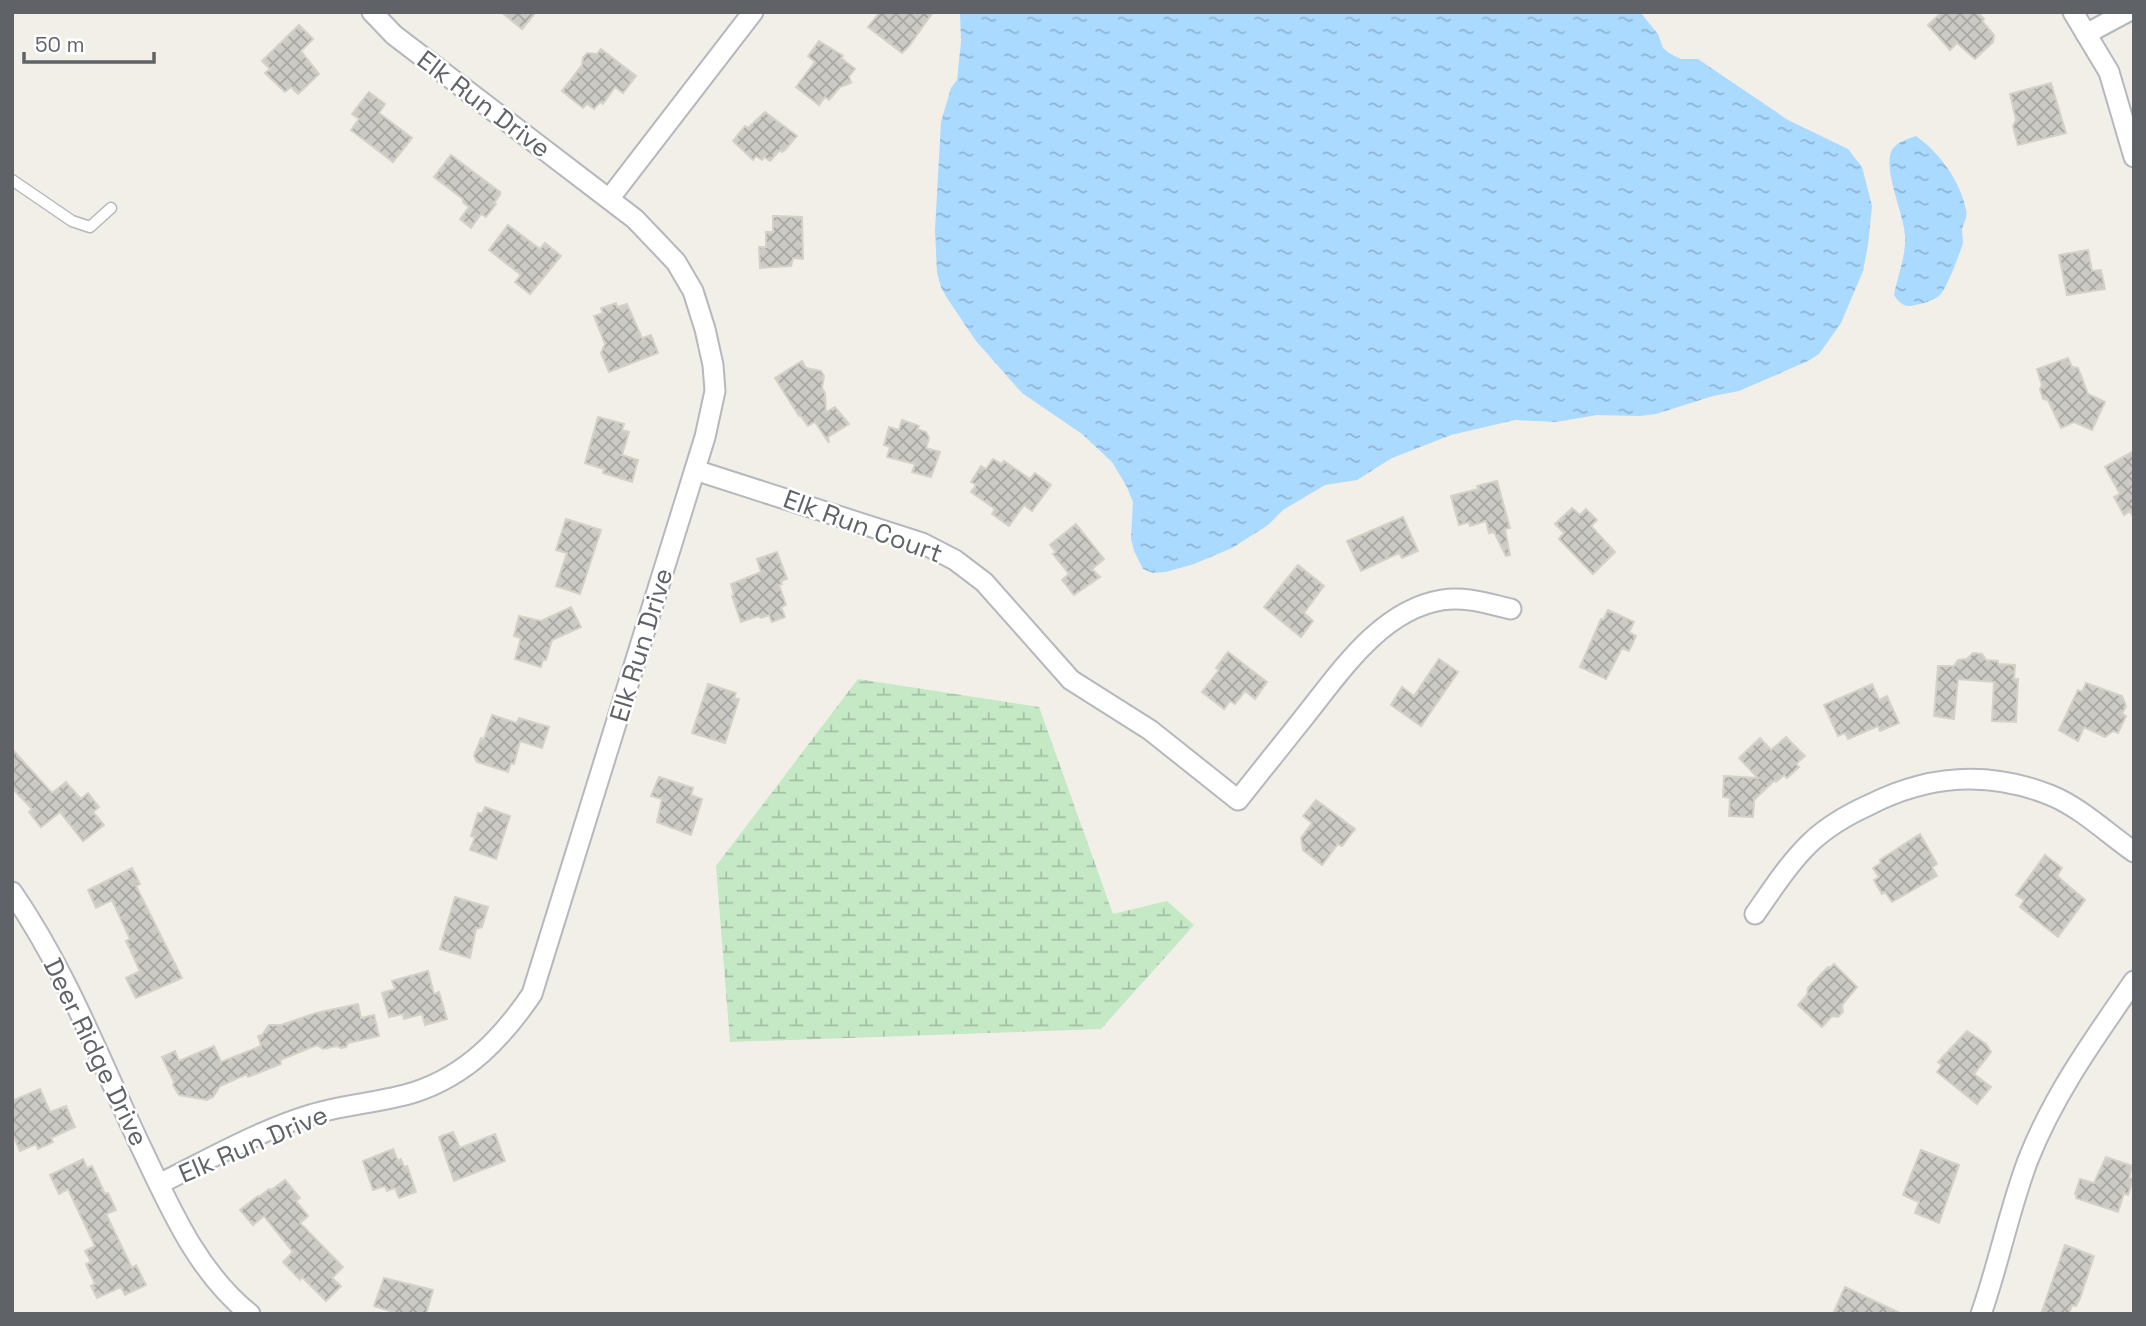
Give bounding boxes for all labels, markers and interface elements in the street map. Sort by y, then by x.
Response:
scale bar [24,21,154,65]
text: 50 m [35,31,85,58]
street label: Elk Run Drive [410,43,558,165]
street label: Elk Run Court [779,481,947,571]
street label: Elk Run Drive [602,564,680,726]
street label: Deer Ridge Drive [36,952,156,1152]
street label: Elk Run Drive [173,1097,333,1191]

